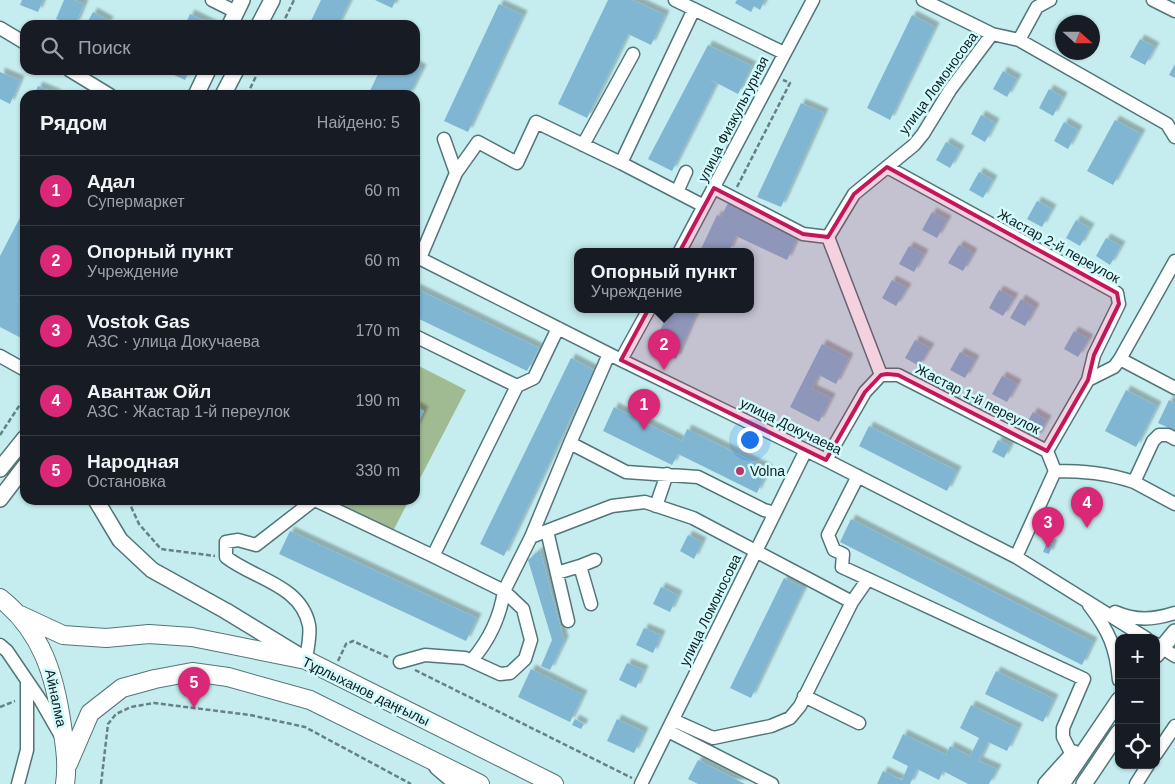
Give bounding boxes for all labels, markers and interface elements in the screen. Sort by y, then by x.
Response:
north arrow [1055,15,1100,60]
search box [20,20,420,75]
street label: улица Ломоносова [896,29,981,137]
icon: search [38,34,66,62]
text: Поиск [78,37,131,58]
street label: улица Физкультурная [694,53,772,185]
text: Рядом [40,111,107,134]
text: Найдено: 5 [317,114,400,131]
text: Адал [87,171,135,192]
text: 1 [52,182,60,199]
text: 60 m [364,182,400,199]
text: Супермаркет [87,193,185,210]
street label: Жастар 2-й переулок [995,206,1124,287]
text: Опорный пункт [87,241,233,262]
popup [574,248,754,313]
text: 2 [52,252,60,269]
text: 60 m [364,252,400,269]
text: Опорный пункт [591,261,737,282]
text: Учреждение [87,263,179,280]
text: Учреждение [591,283,683,300]
text: Vostok Gas [87,311,190,332]
text: 3 [52,322,60,339]
text: 170 m [356,322,400,339]
pin: 2 [648,329,680,370]
text: АЗС · улица Докучаева [87,333,260,350]
street label: Жастар 1-й переулок [913,361,1044,438]
text: Авантаж Ойл [87,381,211,402]
pin: 1 [628,389,660,430]
text: 4 [52,392,60,409]
text: 190 m [356,392,400,409]
street label: улица Докучаева [738,394,845,458]
text: АЗС · Жастар 1-й переулок [87,403,290,420]
your location [737,427,763,453]
text: Народная [87,451,179,472]
text: 5 [52,462,60,479]
text: 330 m [356,462,400,479]
place label: Volna [750,463,785,479]
marker: Volna [734,465,746,477]
text: Остановка [87,473,166,490]
pin: 4 [1071,487,1103,528]
pin: 3 [1032,507,1064,548]
street label: улица Ломоносова [676,551,744,668]
map controls [1115,634,1160,769]
button: + [1115,634,1160,679]
street label: Тұрлыханов даңғылы [300,653,432,729]
pin: 5 [178,667,210,708]
street label: Айналма [42,668,70,728]
button: − [1115,679,1160,724]
button: locate [1115,724,1160,769]

